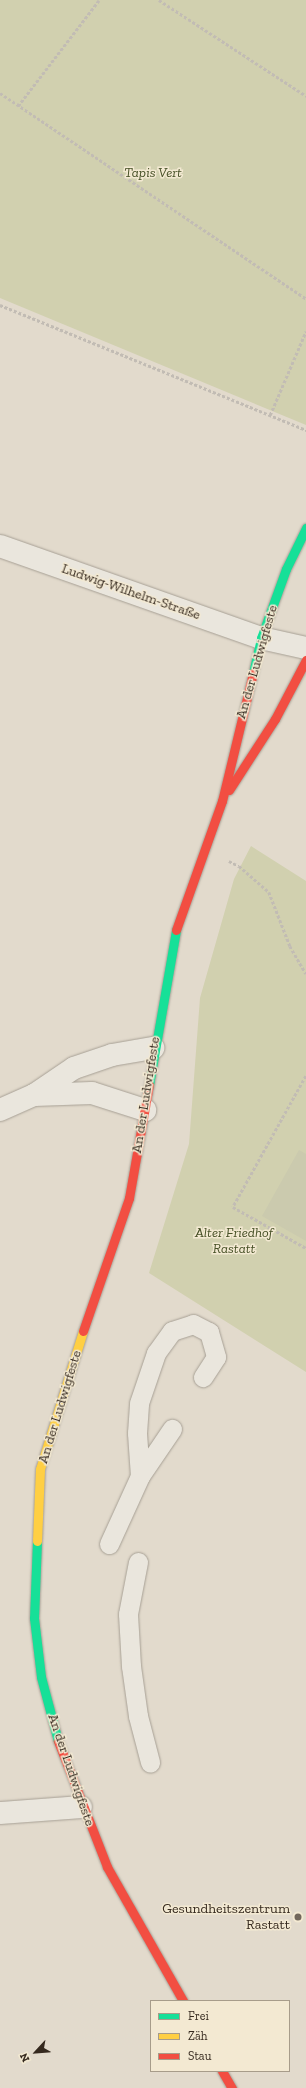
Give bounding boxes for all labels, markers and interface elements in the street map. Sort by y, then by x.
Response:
park label: Tapis Vert [124,165,182,181]
street label: Ludwig-Wilhelm-Straße [59,560,203,624]
street label: An der Ludwigfeste [233,603,281,721]
street label: An der Ludwigfeste [128,1036,164,1154]
park label: Alter Friedhof Rastatt [195,1225,273,1258]
street label: An der Ludwigfeste [35,1348,85,1466]
street label: An der Ludwigfeste [44,1712,98,1828]
place label: Gesundheitszentrum Rastatt [162,1901,290,1934]
marker: Gesundheitszentrum Rastatt [293,1912,303,1922]
legend [150,2000,290,2072]
text: Frei [188,2009,209,2023]
text: Zäh [188,2029,207,2043]
north arrow [16,2032,56,2072]
text: Stau [188,2049,211,2063]
text: N [17,2051,32,2064]

